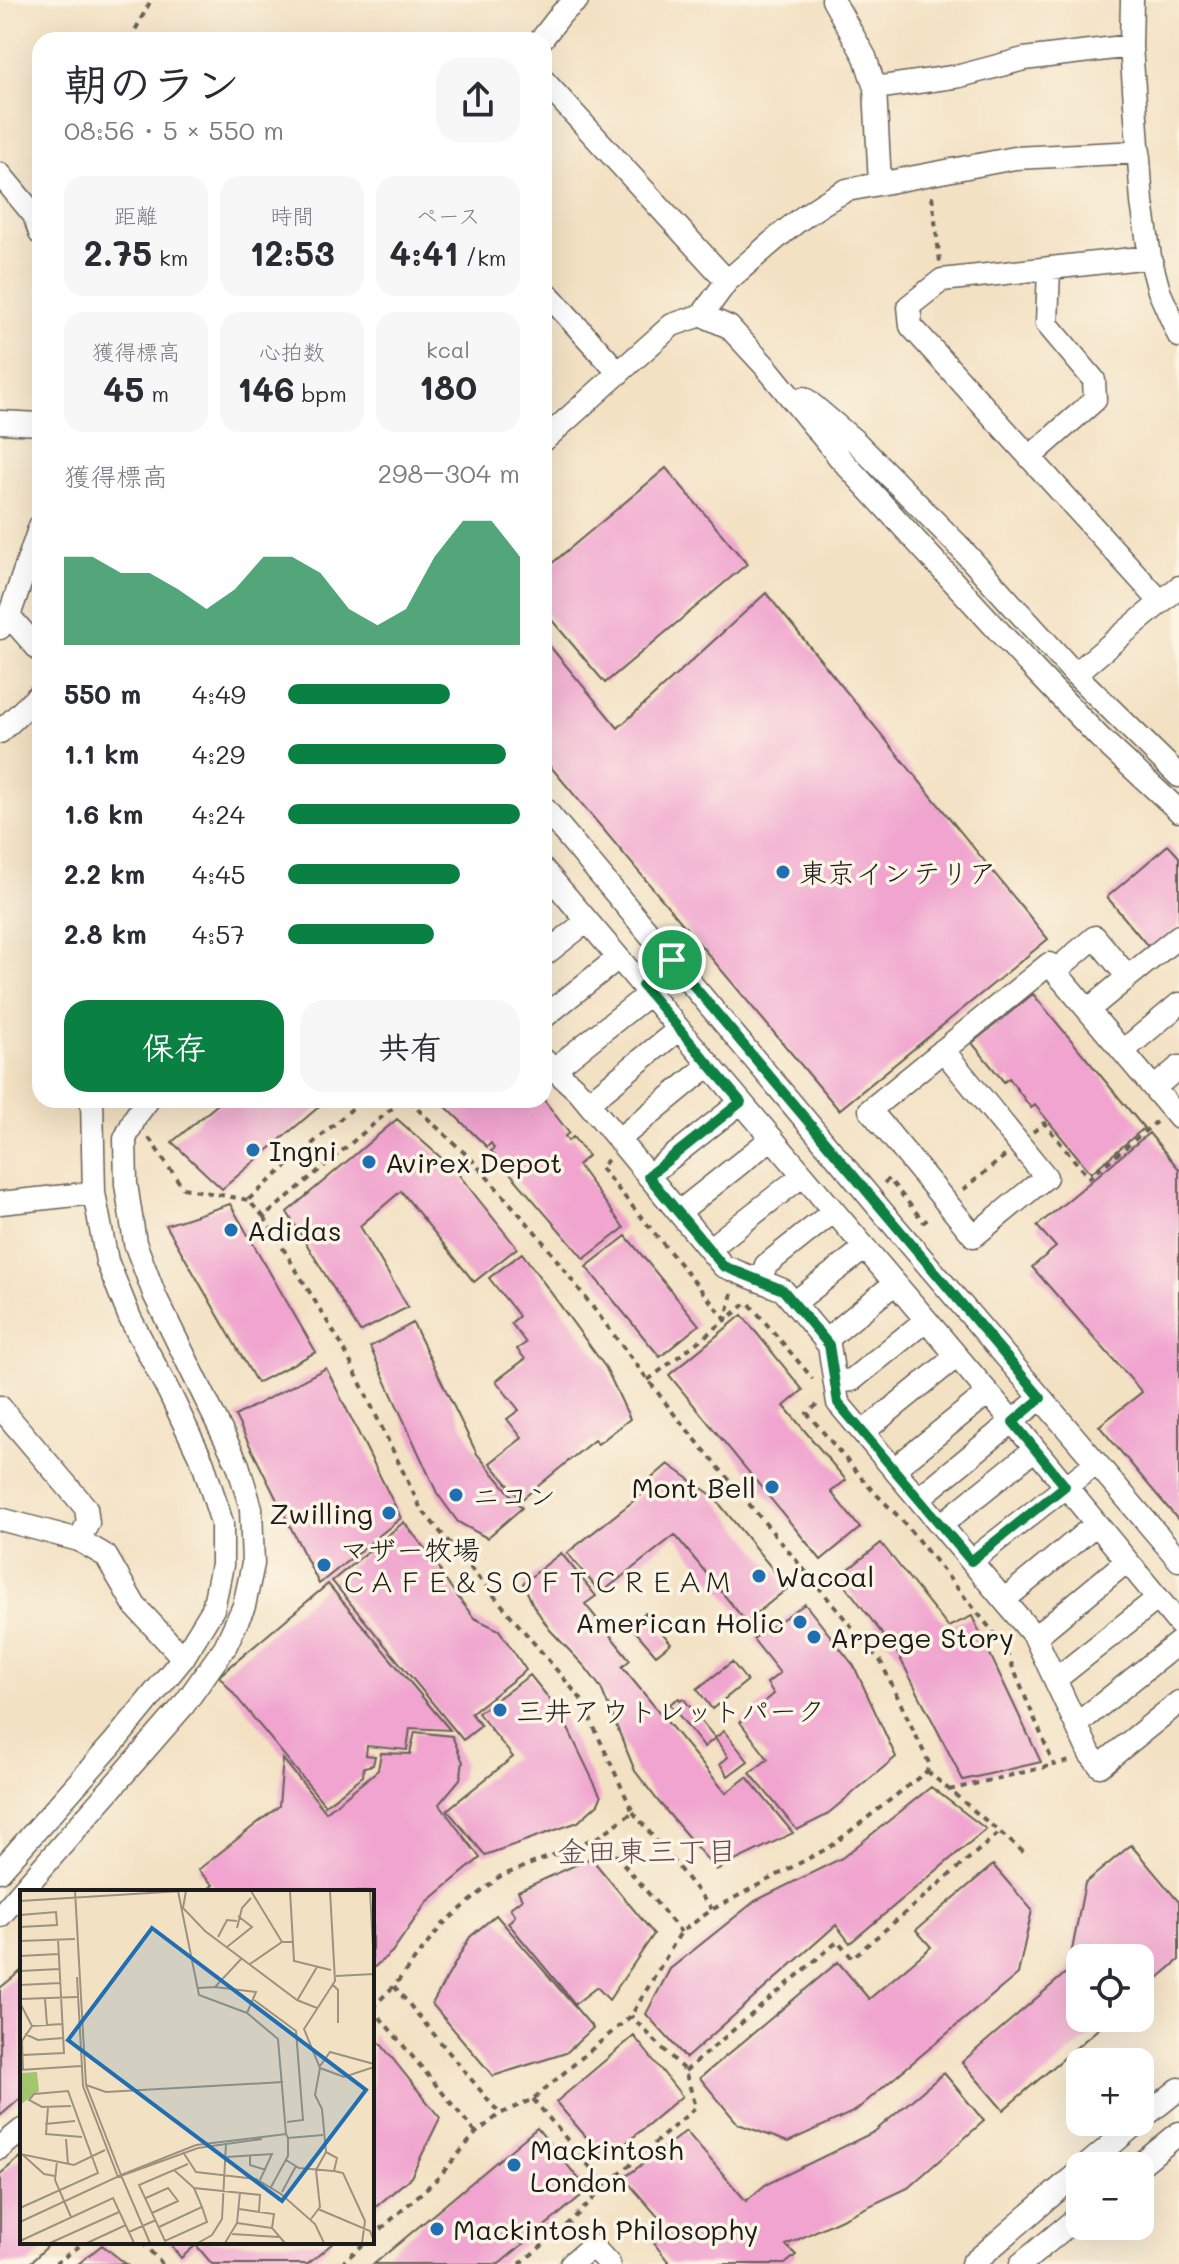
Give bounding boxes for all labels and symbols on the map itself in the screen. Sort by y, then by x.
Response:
place label: 東京インテリア [799,854,997,890]
marker: 東京インテリア [774,863,792,881]
pin [638,926,706,994]
place label: Ingni [269,1132,337,1168]
marker: Ingni [244,1141,262,1159]
place label: Avirex Depot [385,1144,562,1180]
marker: Avirex Depot [360,1153,378,1171]
place label: Adidas [247,1212,342,1248]
marker: Adidas [222,1221,240,1239]
place label: Mont Bell [632,1469,756,1505]
place label: ニコン [472,1477,556,1513]
marker: Mont Bell [763,1478,781,1496]
marker: ニコン [447,1486,465,1504]
place label: Zwilling [269,1495,373,1531]
marker: Zwilling [380,1504,398,1522]
place label: マザー牧場 ＣＡＦＥ＆ＳＯＦＴＣＲＥＡＭ [340,1531,732,1599]
marker: マザー牧場 ＣＡＦＥ＆ＳＯＦＴＣＲＥＡＭ [315,1556,333,1574]
place label: Wacoal [775,1558,875,1594]
marker: Wacoal [750,1567,768,1585]
place label: American Holic [575,1604,784,1640]
marker: American Holic [791,1613,809,1631]
place label: Arpege Story [830,1619,1014,1655]
marker: Arpege Story [805,1628,823,1646]
place label: 三井アウトレットパーク [516,1692,825,1728]
marker: 三井アウトレットパーク [491,1701,509,1719]
district label: 金田東三丁目 [557,1830,737,1870]
inset map [20,1890,374,2244]
place label: Mackintosh London [530,2131,684,2199]
marker: Mackintosh London [505,2156,523,2174]
place label: Mackintosh Philosophy [453,2211,758,2247]
marker: Mackintosh Philosophy [428,2220,446,2238]

